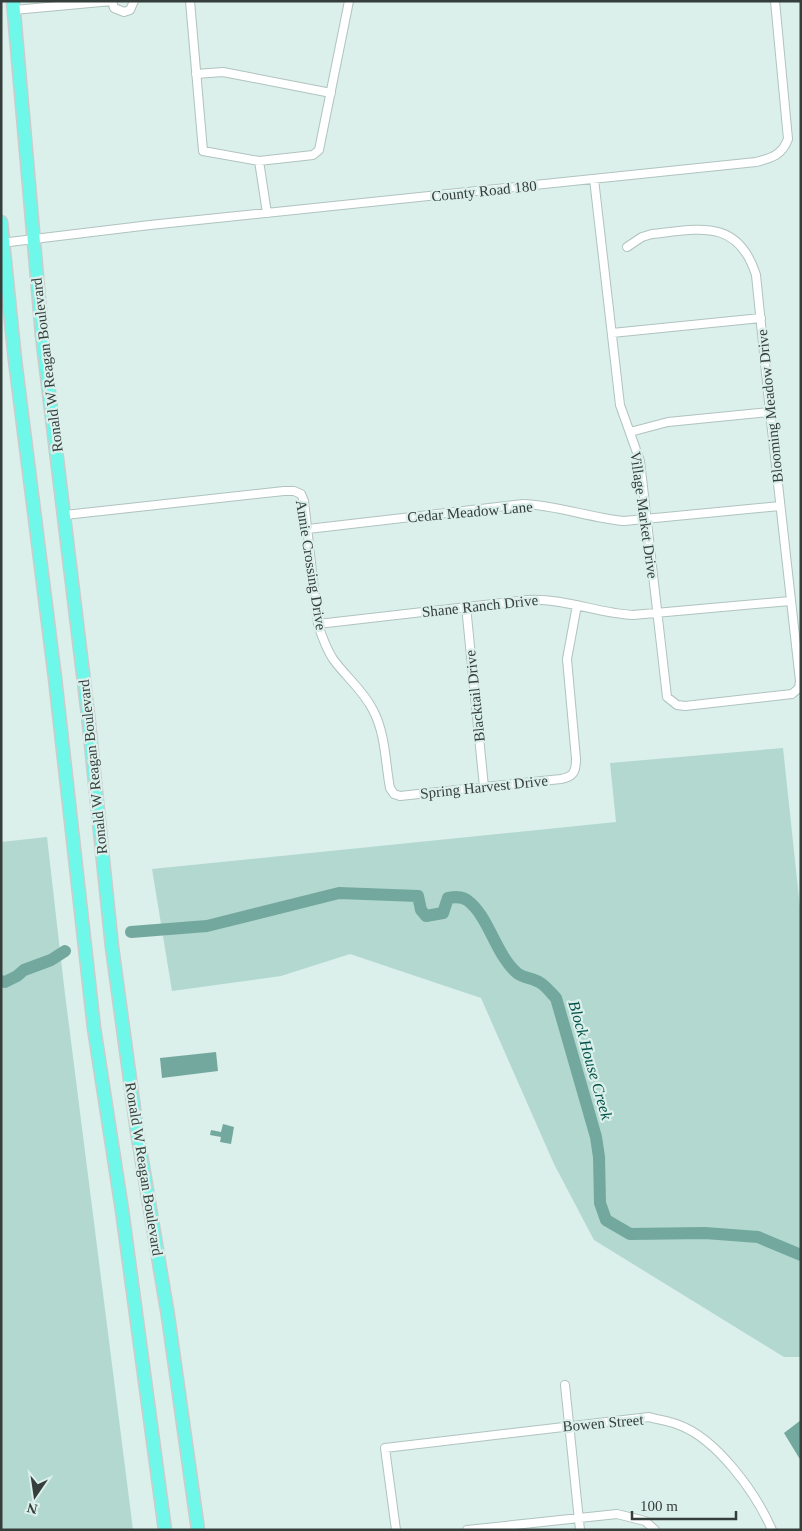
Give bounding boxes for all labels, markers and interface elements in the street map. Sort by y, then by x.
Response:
street label: County Road 180 [431,178,537,204]
street label: Ronald W Reagan Boulevard [28,276,66,453]
street label: Blooming Meadow Drive [754,328,786,483]
street label: Village Market Drive [627,450,661,580]
street label: Annie Crossing Drive [293,499,329,632]
street label: Cedar Meadow Lane [407,499,534,525]
street label: Shane Ranch Drive [421,592,539,620]
street label: Blacktail Drive [462,649,488,743]
street label: Ronald W Reagan Boulevard [76,678,110,855]
street label: Spring Harvest Drive [419,772,549,802]
water label: Block House Creek [565,999,616,1122]
street label: Ronald W Reagan Boulevard [122,1081,166,1257]
street label: Bowen Street [562,1411,645,1435]
north arrow [10,1471,60,1521]
scale bar [632,1488,736,1520]
text: 100 m [640,1498,678,1514]
text: N [26,1500,39,1517]

